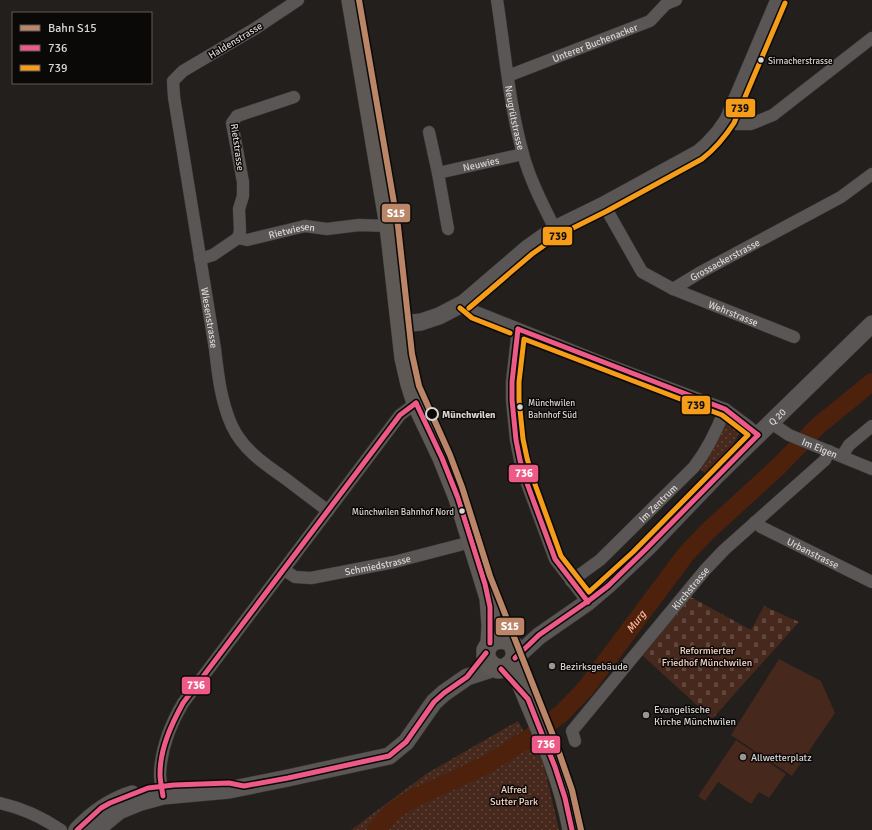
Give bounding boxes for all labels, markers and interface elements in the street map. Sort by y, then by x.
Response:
legend [12,12,152,84]
street label: Haldenstrasse [206,20,265,62]
text: Bahn S15 [48,21,97,36]
street label: Unterer Buchenacker [551,21,640,65]
text: 736 [48,41,67,56]
marker: Sirnacherstrasse [756,55,766,65]
place label: Sirnacherstrasse [768,56,833,67]
text: 739 [48,61,67,76]
street label: Neugrütstrasse [502,85,527,151]
line badge: 739 [725,98,756,118]
text: 739 [731,102,749,115]
street label: Rietstrasse [228,123,246,172]
street label: Neuwies [462,154,501,174]
line badge: S15 [381,203,411,223]
text: S15 [387,207,405,220]
street label: Rietwiesen [268,221,316,242]
line badge: 739 [542,226,573,246]
text: 739 [549,230,567,243]
street label: Grossackerstrasse [688,237,762,284]
street label: Wiesenstrasse [198,287,220,349]
street label: Wehrstrasse [706,299,760,329]
line badge: 739 [681,395,711,415]
place label: Münchwilen Bahnhof Süd [528,398,577,421]
text: 739 [687,399,705,412]
marker: Münchwilen Bahnhof Süd [515,402,525,412]
street label: Q 20 [766,406,789,428]
marker: Münchwilen [425,407,439,421]
place label: Münchwilen [442,409,496,421]
street label: Im Eigen [800,436,839,461]
line badge: 736 [508,464,539,483]
text: 736 [515,467,533,480]
street label: Im Zentrum [637,482,680,525]
marker: Münchwilen Bahnhof Nord [457,506,467,516]
place label: Münchwilen Bahnhof Nord [352,507,454,518]
street label: Urbanstrasse [785,536,841,572]
street label: Schmiedstrasse [344,553,412,578]
street label: Kirchstrasse [670,564,712,613]
water label: Murg [623,607,649,636]
line badge: S15 [495,617,525,636]
text: S15 [501,620,519,633]
park label: Reformierter Friedhof Münchwilen [662,645,752,669]
marker: Bezirksgebäude [547,661,557,671]
place label: Bezirksgebäude [560,661,628,673]
line badge: 736 [181,676,211,695]
text: 736 [187,679,205,692]
place label: Evangelische Kirche Münchwilen [654,704,736,728]
marker: Evangelische Kirche Münchwilen [641,710,651,720]
line badge: 736 [531,735,561,754]
text: 736 [537,738,555,751]
marker: Allwetterplatz [738,752,748,762]
place label: Allwetterplatz [751,752,812,764]
park label: Alfred Sutter Park [490,784,538,808]

